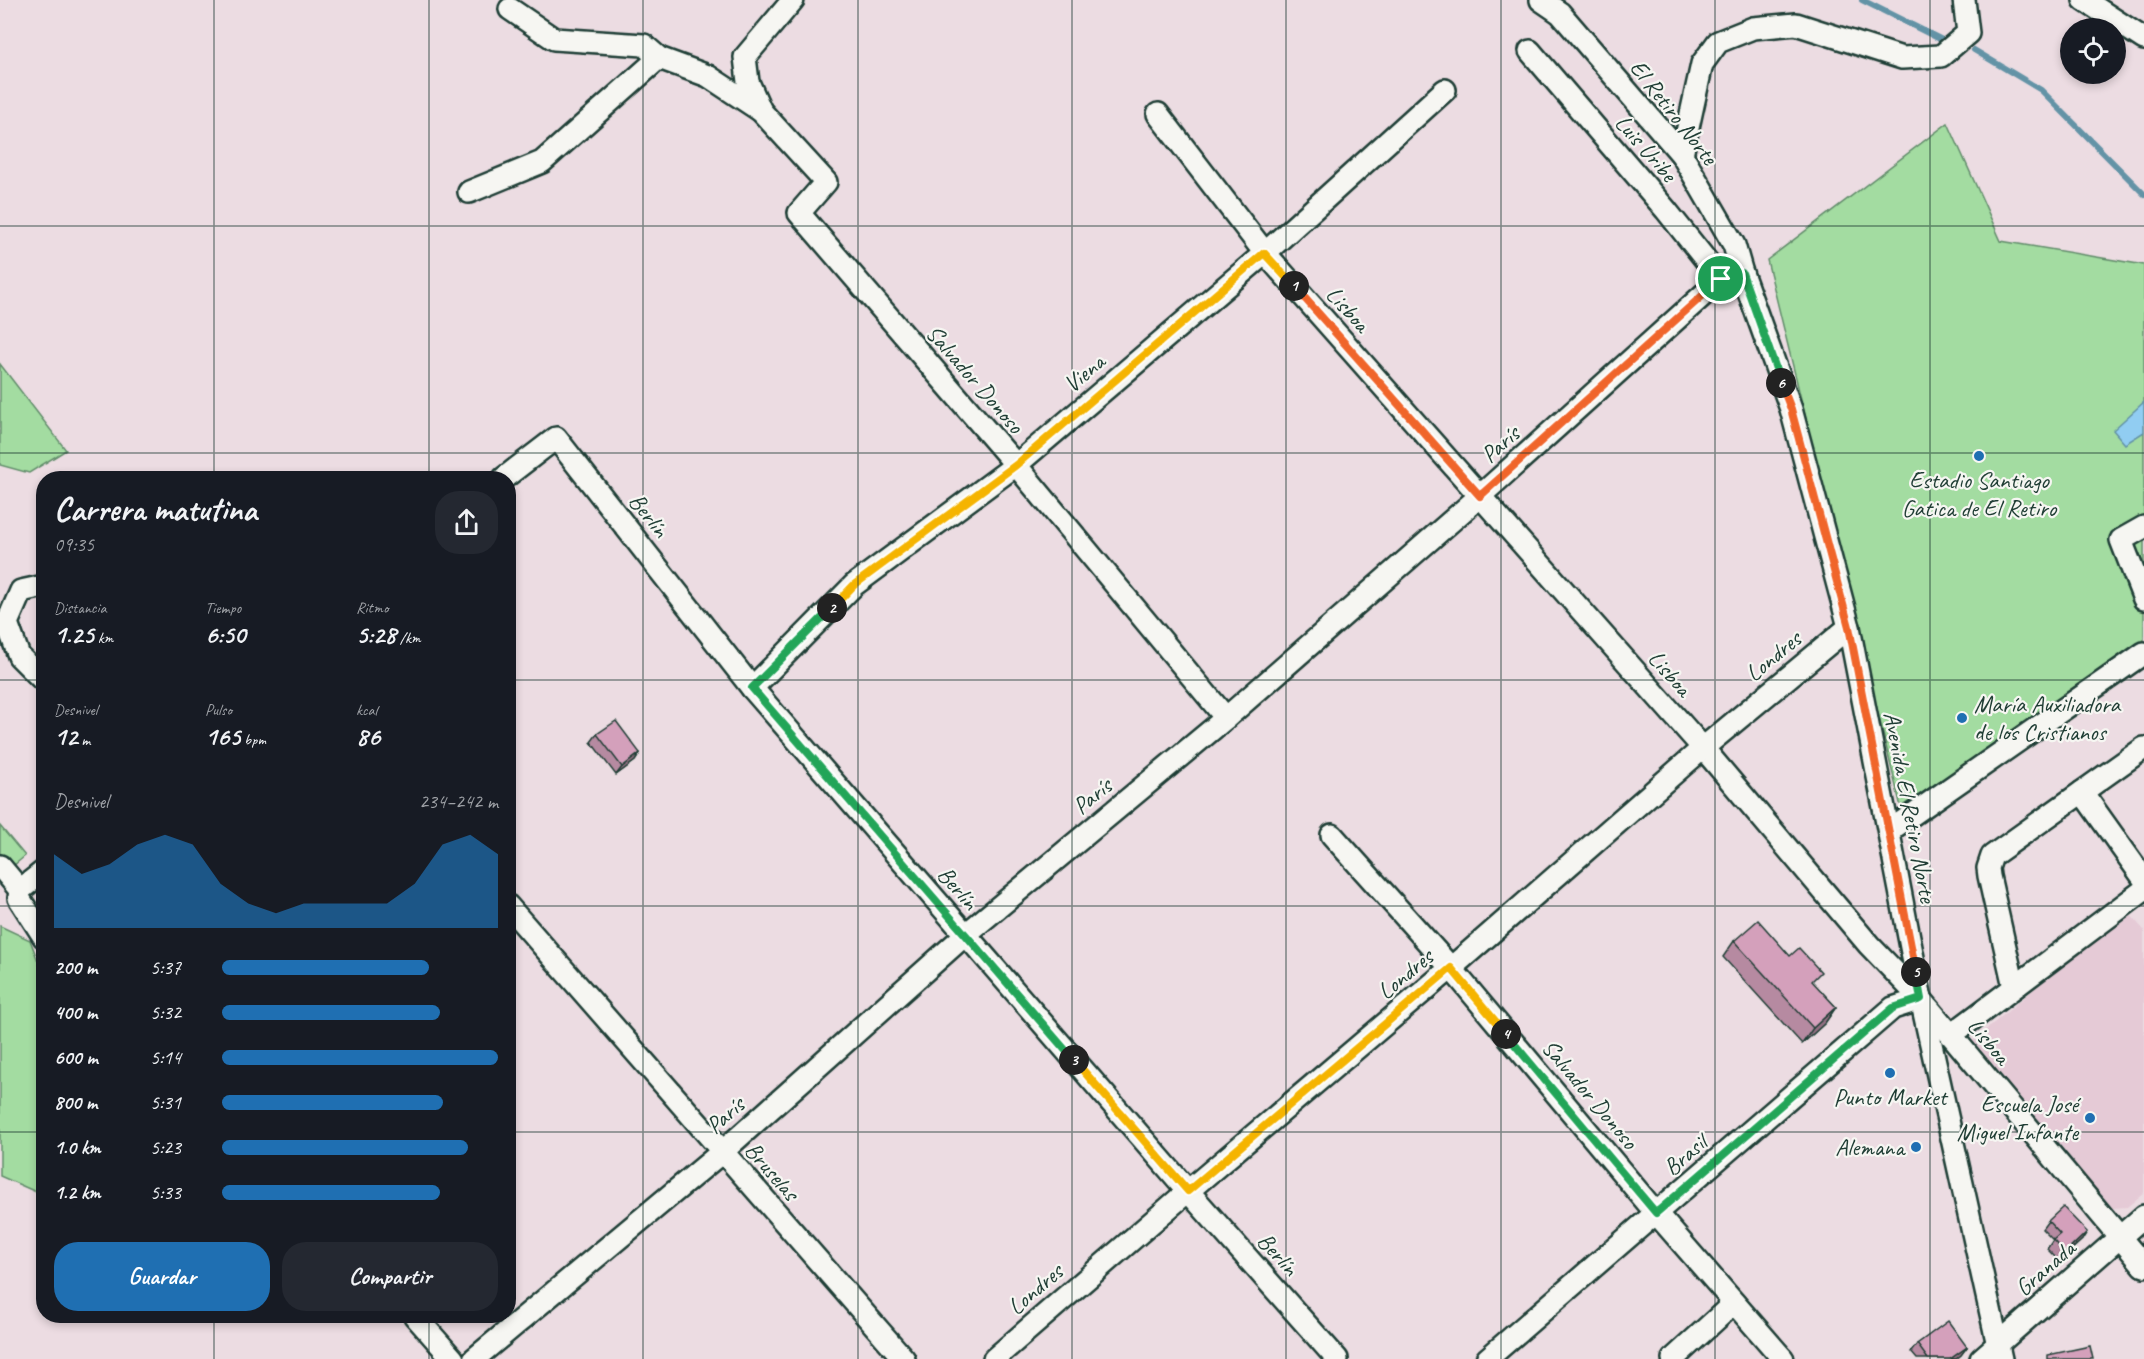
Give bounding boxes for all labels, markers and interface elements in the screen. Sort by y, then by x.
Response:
map controls [2060,18,2126,84]
button: locate [2060,18,2126,84]
street label: El Retiro Norte [1624,53,1726,172]
street label: Luis Uribe [1609,108,1685,190]
pin [1695,253,1746,304]
icon: arrive [1704,262,1737,295]
pin: 1 [1279,271,1309,301]
text: 1 [1290,276,1298,296]
street label: Lisboa [1319,280,1378,340]
street label: Salvador Donoso [920,318,1031,441]
street label: Viena [1057,346,1112,399]
pin: 6 [1766,368,1796,398]
text: 6 [1777,373,1785,393]
street label: París [1474,417,1528,469]
marker: Estadio Santiago Gatica de El Retiro [1972,449,1986,463]
place label: Estadio Santiago Gatica de El Retiro [1902,465,2058,523]
street label: Berlín [622,487,676,544]
text: Carrera matutina [54,488,257,530]
button: share [435,491,498,554]
text: 09:35 [54,532,94,557]
pin: 2 [817,593,847,623]
text: Distancia [54,598,107,618]
text: Tiempo [205,598,241,618]
text: Ritmo [356,598,388,618]
text: 2 [828,598,836,618]
text: 1.25 [54,618,94,651]
text: 6:50 [205,618,245,651]
text: 5:28 [356,618,396,651]
street label: Londres [1739,622,1809,688]
text: km [94,628,113,648]
text: /km [396,628,421,648]
street label: Lisboa [1642,644,1700,704]
place label: María Auxiliadora de los Cristianos [1974,689,2121,747]
text: Desnivel [54,700,97,720]
text: Pulso [205,700,232,720]
text: kcal [356,700,377,720]
street label: Avenida El Retiro Norte [1877,709,1944,907]
marker: María Auxiliadora de los Cristianos [1955,711,1969,725]
text: 12 [54,720,77,753]
text: 165 [205,720,240,753]
text: 86 [356,720,380,753]
text: m [77,730,90,750]
text: bpm [240,730,266,750]
street label: París [1066,769,1120,821]
text: Desnivel [54,789,108,814]
text: 234–242 m [419,789,498,814]
street label: Berlín [931,860,986,917]
street label: Londres [1371,940,1441,1006]
text: 200 m [54,955,97,980]
text: 5:37 [150,955,181,980]
pin: 5 [1901,957,1931,987]
text: 5 [1913,962,1919,982]
text: 400 m [54,1000,97,1025]
text: 5:32 [150,1000,181,1025]
street label: Lisboa [1961,1011,2019,1072]
pin: 4 [1491,1019,1521,1049]
text: 4 [1502,1024,1510,1044]
street label: Salvador Donoso [1535,1033,1646,1156]
text: 600 m [54,1045,98,1070]
text: 5:14 [150,1045,181,1070]
pin: 3 [1059,1045,1089,1075]
text: 3 [1070,1050,1078,1070]
marker: Punto Market [1883,1066,1897,1080]
place label: Punto Market [1834,1082,1948,1112]
street label: París [699,1088,753,1140]
place label: Escuela José Miguel Infante [1957,1089,2082,1147]
text: 800 m [54,1090,97,1115]
text: 5:31 [150,1090,181,1115]
marker: Escuela José Miguel Infante [2083,1111,2097,1125]
street label: Brasil [1657,1125,1716,1182]
place label: Alemana [1835,1132,1906,1162]
text: 1.0 km [54,1135,101,1160]
text: 5:23 [150,1135,181,1160]
street label: Bruselas [738,1135,807,1209]
marker: Alemana [1909,1140,1923,1154]
text: 1.2 km [54,1180,101,1205]
text: 5:33 [150,1180,181,1205]
street label: Berlín [1251,1226,1306,1283]
street label: Granada [2009,1232,2083,1302]
button: Guardar [54,1242,270,1311]
button: Compartir [282,1242,498,1311]
street label: Londres [1001,1255,1071,1321]

